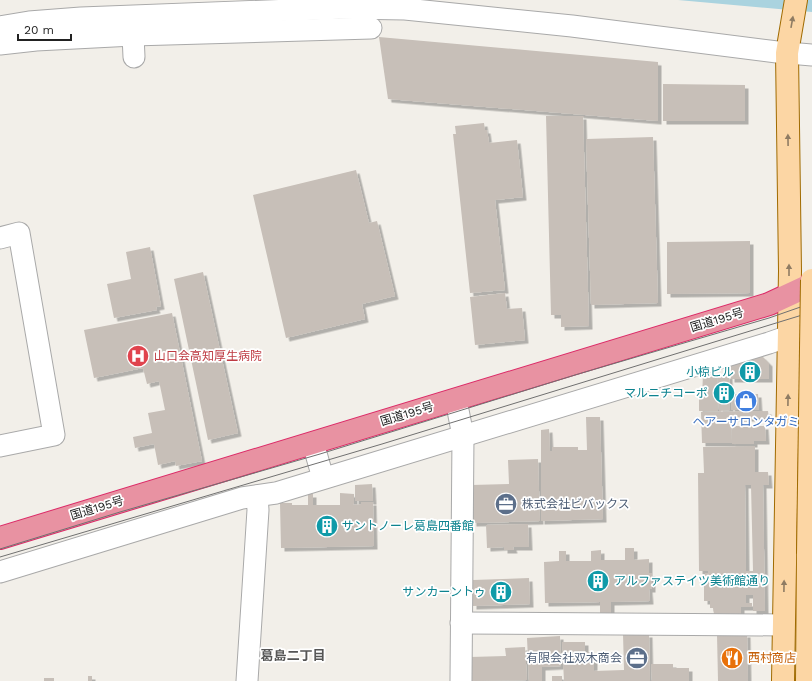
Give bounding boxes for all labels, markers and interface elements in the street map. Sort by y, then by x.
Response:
one-way arrow [789,15,795,28]
scale bar [18,16,71,42]
text: 20 m [24,23,54,37]
one-way arrow [785,133,791,146]
one-way arrow [786,263,792,276]
street label: 国道195号 [689,305,745,335]
hospital icon: 山口会高知厚生病院 [125,343,151,369]
place label: 山口会高知厚生病院 [154,349,262,363]
building icon: 小椋ビル [737,359,763,385]
place label: 小椋ビル [686,365,734,379]
building icon: マルニチコーポ [711,380,737,406]
place label: マルニチコーポ [624,386,708,400]
shop icon: ヘアーサロンタガミ [733,388,759,414]
one-way arrow [784,394,791,406]
street label: 国道195号 [379,399,435,429]
place label: ヘアーサロンタガミ [692,415,800,429]
office icon: 株式会社ビバックス [493,491,519,517]
street label: 国道195号 [69,493,125,523]
place label: 株式会社ビバックス [522,497,630,511]
building icon: サントノーレ葛島四番館 [314,513,340,539]
place label: サントノーレ葛島四番館 [342,519,474,533]
building icon: アルファステイツ美術館通り [585,568,611,594]
place label: アルファステイツ美術館通り [614,574,770,588]
building icon: サンカーントゥ [488,579,514,605]
one-way arrow [781,579,787,592]
place label: サンカーントゥ [403,585,486,599]
office icon: 有限会社双木商会 [624,645,650,671]
restaurant icon: 西村商店 [719,645,745,671]
district label: 葛島二丁目 [260,648,326,663]
place label: 有限会社双木商会 [526,651,622,665]
place label: 西村商店 [748,651,796,665]

